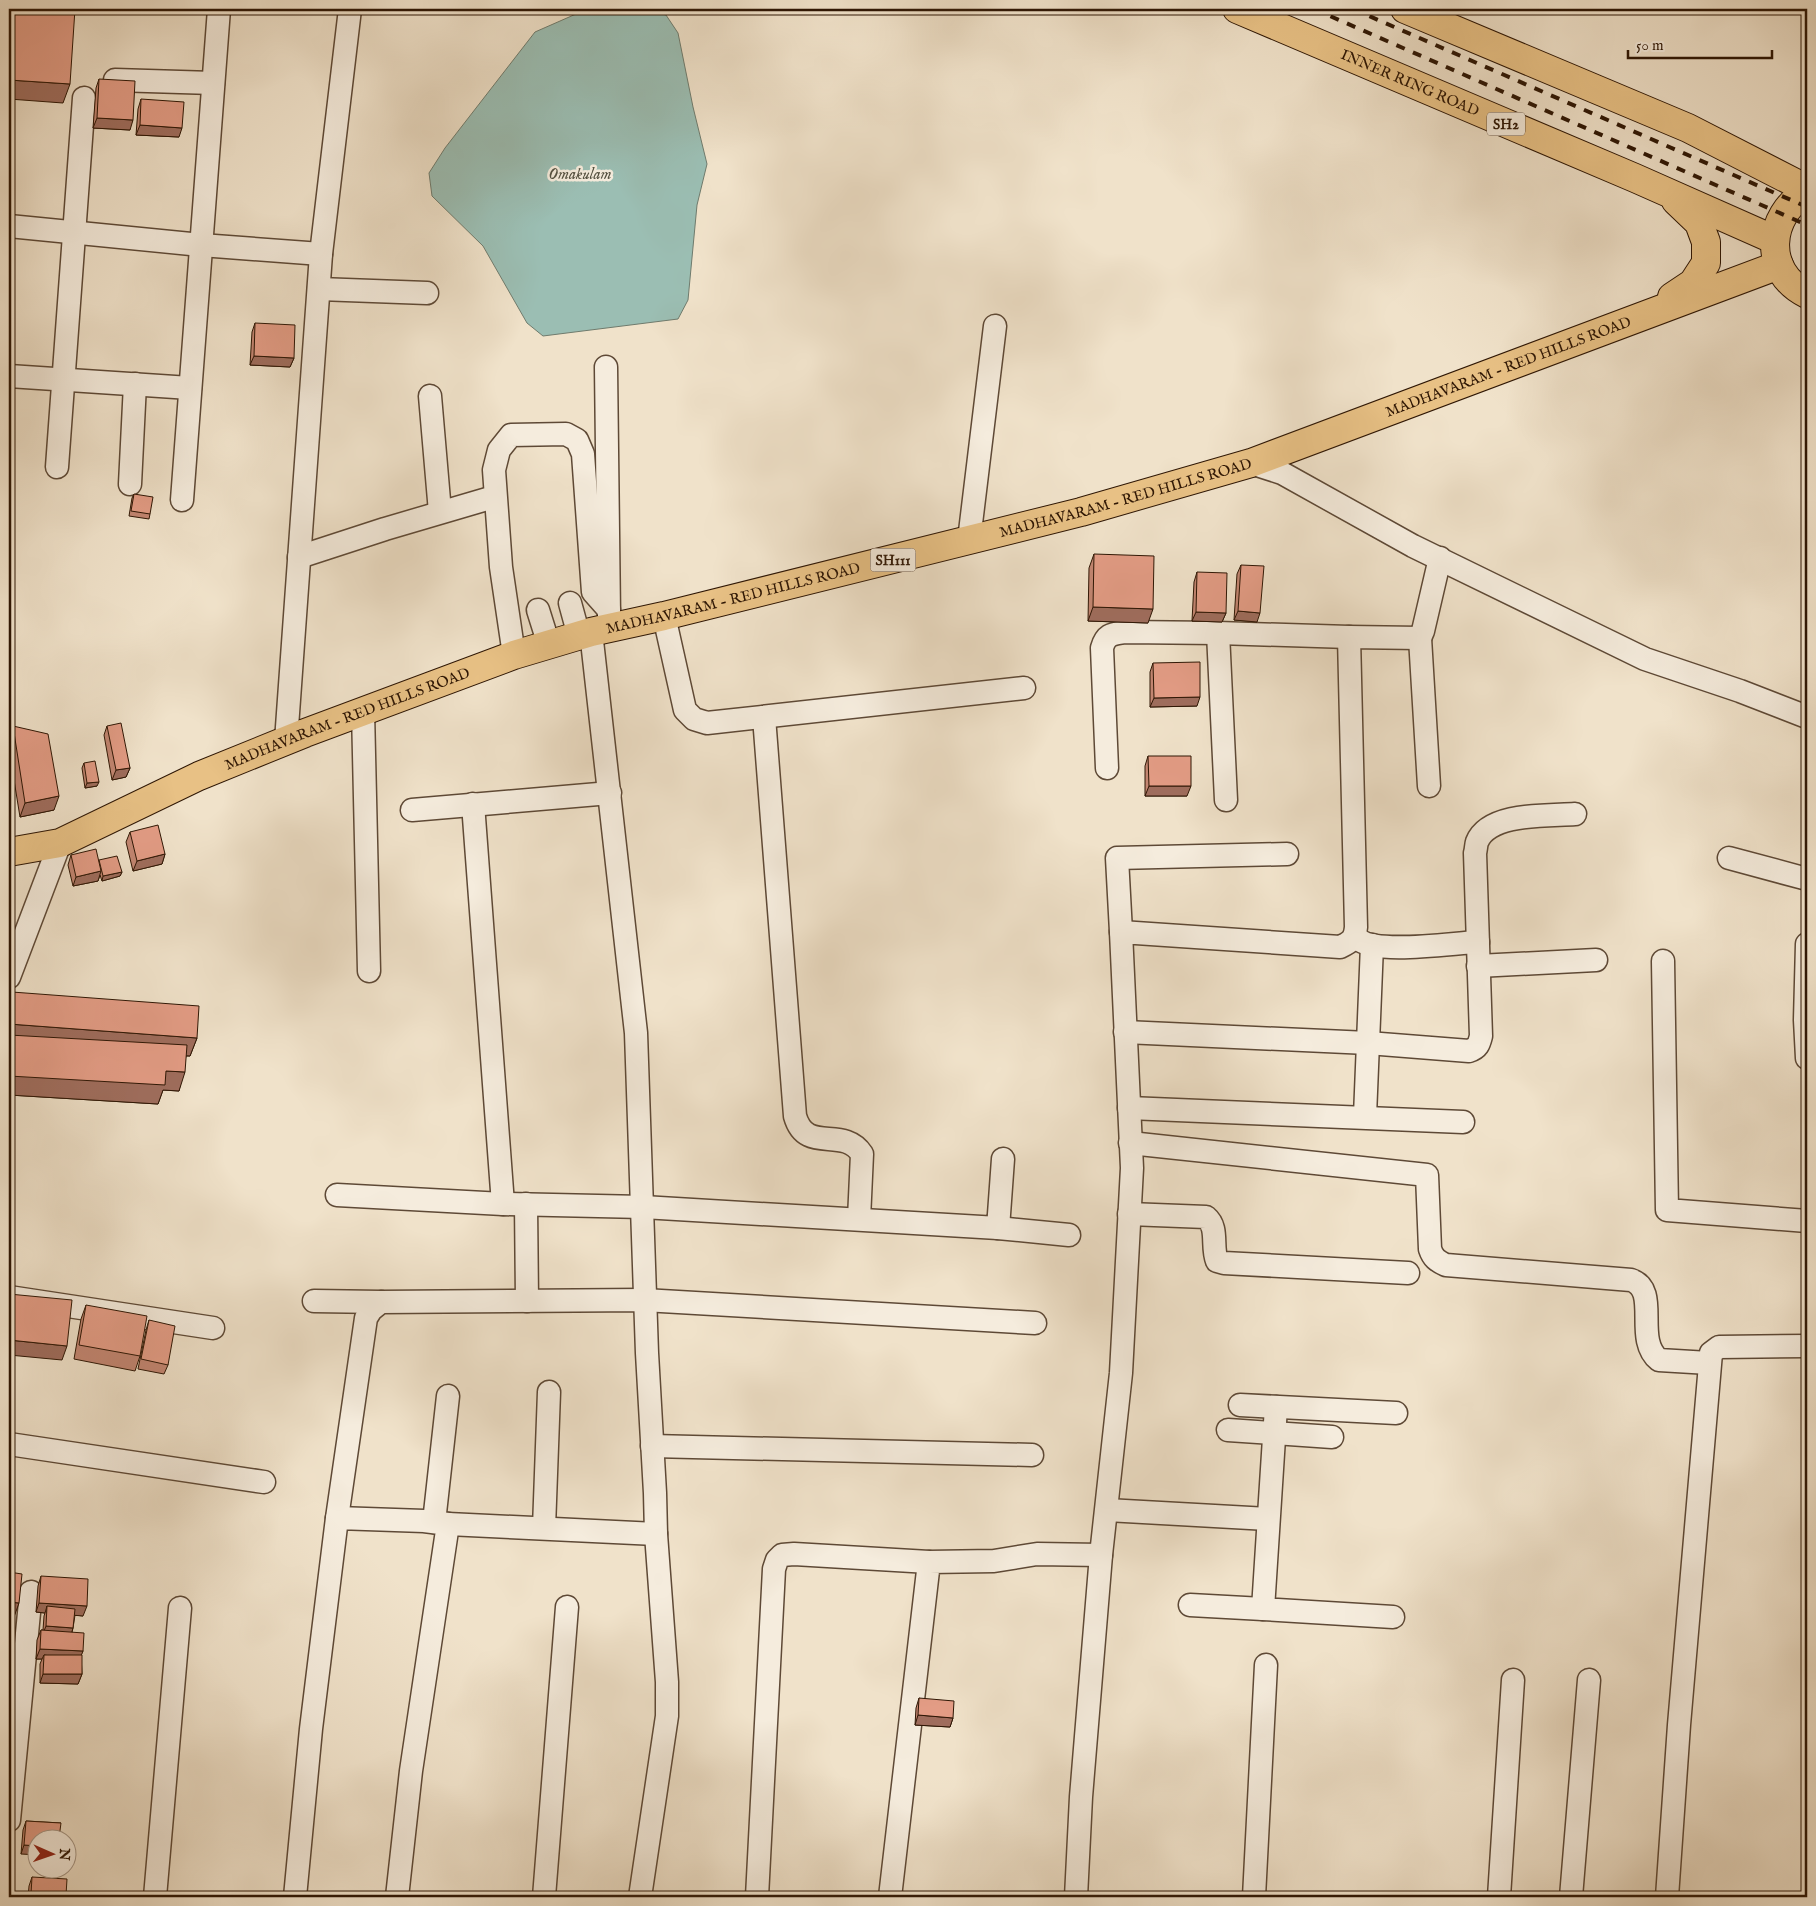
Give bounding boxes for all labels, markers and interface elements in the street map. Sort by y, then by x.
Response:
scale bar [1628,28,1772,60]
text: 50 m [1636,36,1664,55]
street label: INNER RING ROAD [1338,45,1482,121]
road number: SH2 [1487,112,1525,136]
water label: Omakulam [548,165,612,185]
street label: MADHAVARAM - RED HILLS ROAD [1383,312,1634,422]
street label: MADHAVARAM - RED HILLS ROAD [997,454,1254,542]
road number: SH111 [870,548,916,572]
street label: MADHAVARAM - RED HILLS ROAD [604,558,862,638]
street label: MADHAVARAM - RED HILLS ROAD [222,663,472,775]
north arrow [28,1828,78,1878]
text: N [55,1847,73,1861]

